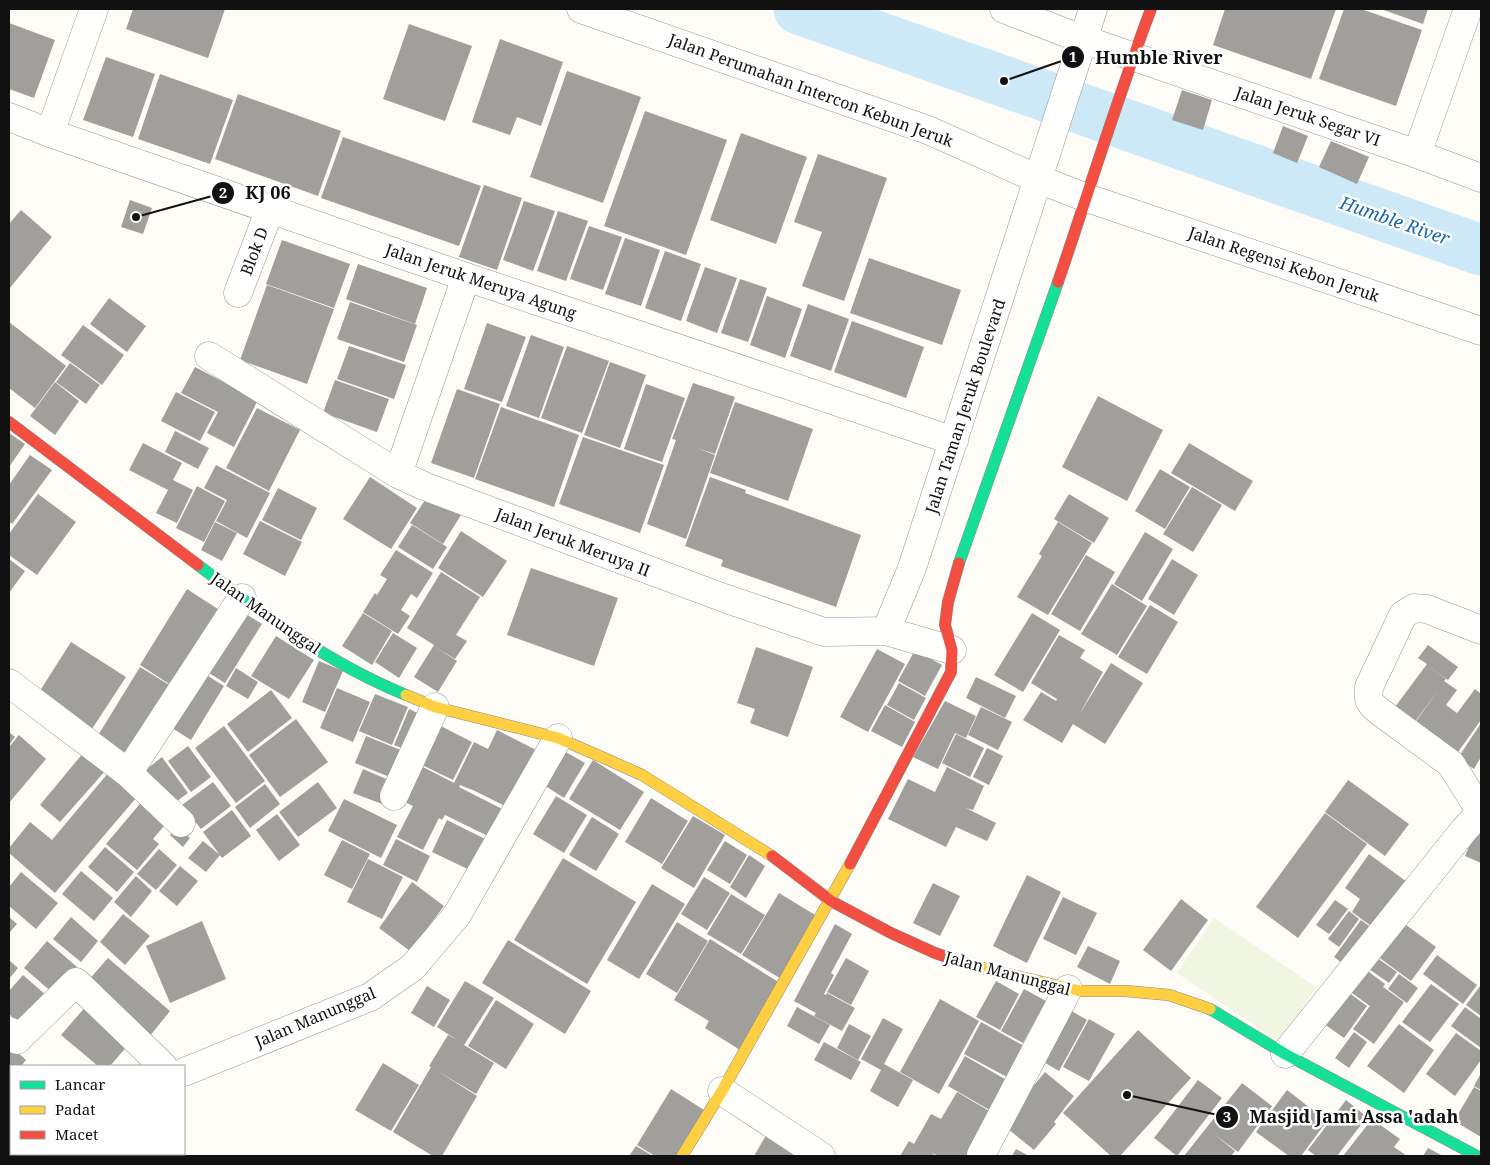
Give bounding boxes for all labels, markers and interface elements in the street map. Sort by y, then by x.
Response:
street label: Jalan Perumahan Intercon Kebun Jeruk [665,28,957,152]
callout: Humble River [1060,41,1233,74]
text: Humble River [1095,45,1223,69]
text: 1 [1069,46,1077,66]
street label: Jalan Jeruk Segar VI [1232,81,1384,151]
callout: KJ 06 [211,177,301,210]
text: KJ 06 [245,180,291,204]
text: 2 [219,182,227,202]
water label: Humble River [1336,190,1454,250]
street label: Jalan Regensi Kebon Jeruk [1185,221,1383,307]
street label: Blok D [235,224,273,278]
street label: Jalan Jeruk Meruya Agung [382,238,580,324]
street label: Jalan Taman Jeruk Boulevard [920,296,1010,517]
street label: Jalan Jeruk Meruya II [492,502,654,582]
street label: Jalan Manunggal [206,566,325,659]
street label: Jalan Manunggal [942,945,1073,1000]
street label: Jalan Manunggal [250,982,379,1053]
legend [10,1065,185,1155]
text: Lancar [55,1074,105,1094]
text: Padat [55,1099,95,1119]
callout: Masjid Jami Assa 'adah [1215,1100,1469,1133]
text: Masjid Jami Assa 'adah [1249,1104,1459,1128]
text: 3 [1223,1106,1231,1126]
text: Macet [55,1124,98,1144]

